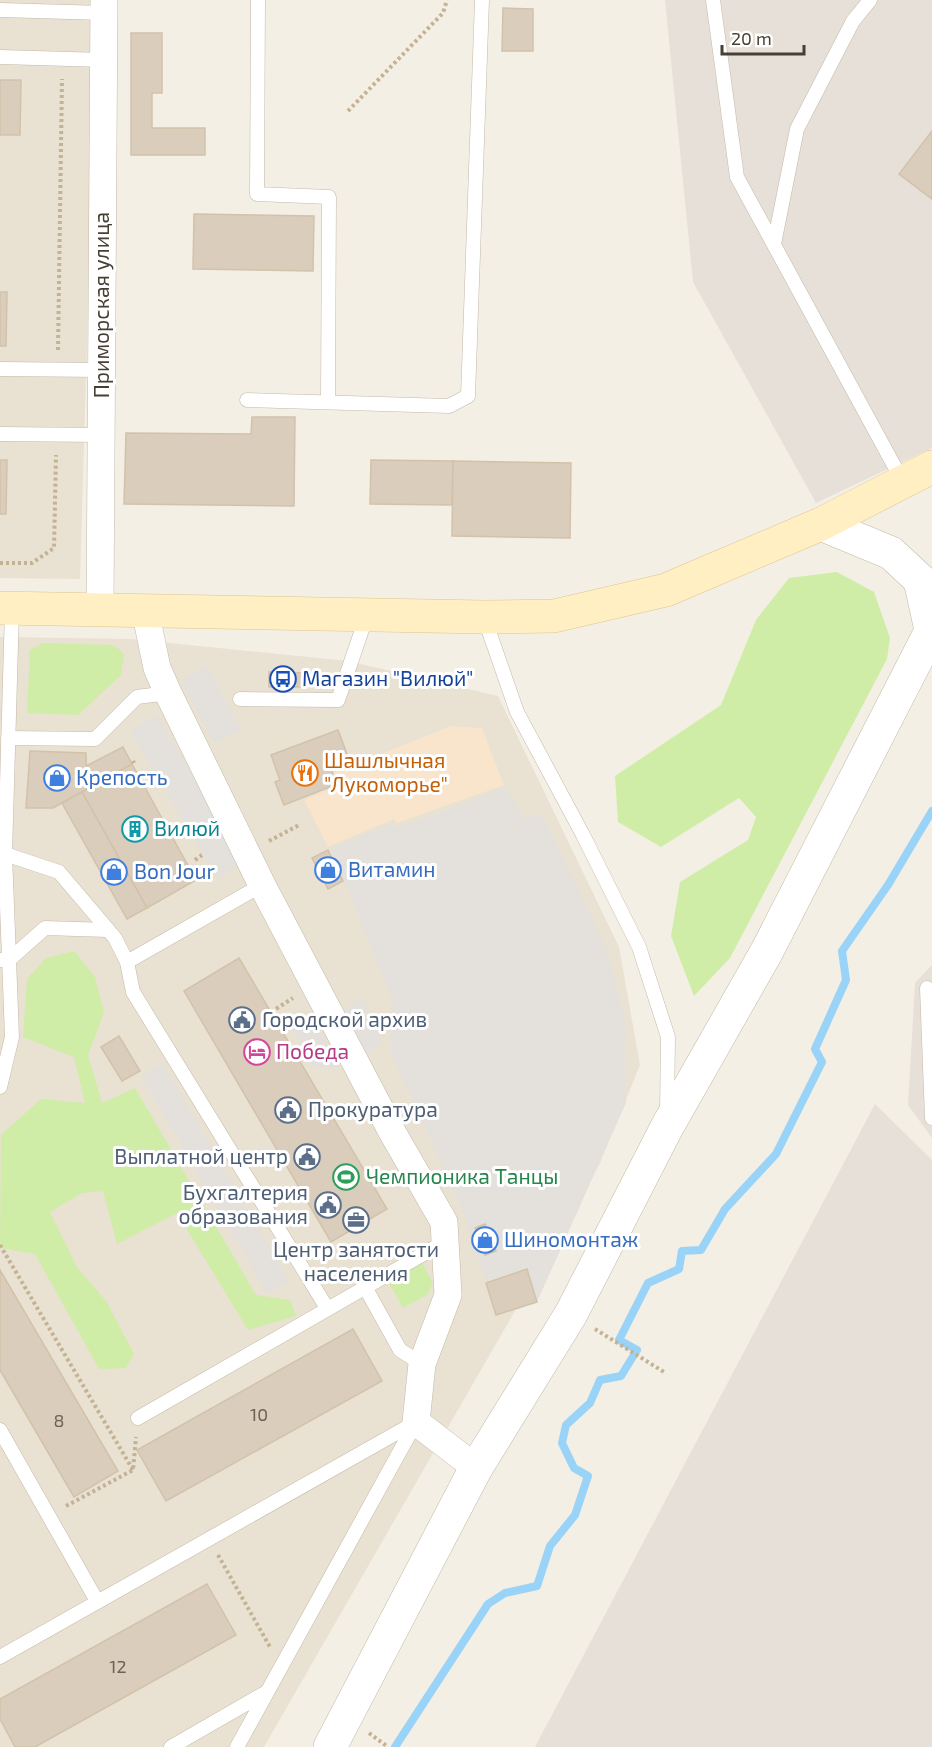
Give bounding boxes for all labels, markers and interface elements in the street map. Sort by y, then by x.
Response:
scale bar [722,18,804,56]
text: 20 m [731,27,772,49]
street label: Приморская улица [88,212,114,398]
bus stop icon: Магазин "Вилюй" [268,664,298,694]
place label: Магазин "Вилюй" [302,665,473,690]
place label: Шашлычная "Лукоморье" [324,747,448,797]
restaurant icon: Шашлычная "Лукоморье" [290,758,320,788]
shop icon: Крепость [42,763,72,793]
place label: Крепость [76,764,168,789]
building icon: Вилюй [120,814,150,844]
place label: Вилюй [154,815,220,840]
shop icon: Витамин [313,855,343,885]
place label: Витамин [348,856,436,881]
shop icon: Bon Jour [99,857,129,887]
place label: Bon Jour [134,858,215,883]
public building icon: Городской архив [227,1005,257,1035]
place label: Городской архив [262,1006,427,1031]
hotel icon: Победа [242,1037,272,1067]
place label: Победа [276,1038,349,1063]
public building icon: Прокуратура [273,1095,303,1125]
place label: Прокуратура [308,1096,438,1122]
public building icon: Выплатной центр [292,1142,322,1172]
place label: Выплатной центр [114,1143,288,1168]
sports icon: Чемпионика Танцы [331,1162,361,1192]
place label: Чемпионика Танцы [366,1163,558,1188]
place label: Бухгалтерия образования [179,1179,308,1228]
public building icon: Бухгалтерия образования [313,1190,343,1220]
office icon: Центр занятости населения [341,1205,371,1235]
shop icon: Шиномонтаж [470,1225,500,1255]
place label: Шиномонтаж [504,1226,638,1251]
place label: Центр занятости населения [273,1236,439,1285]
house number: 10 [250,1403,268,1425]
house number: 8 [54,1409,64,1431]
house number: 12 [109,1655,127,1677]

